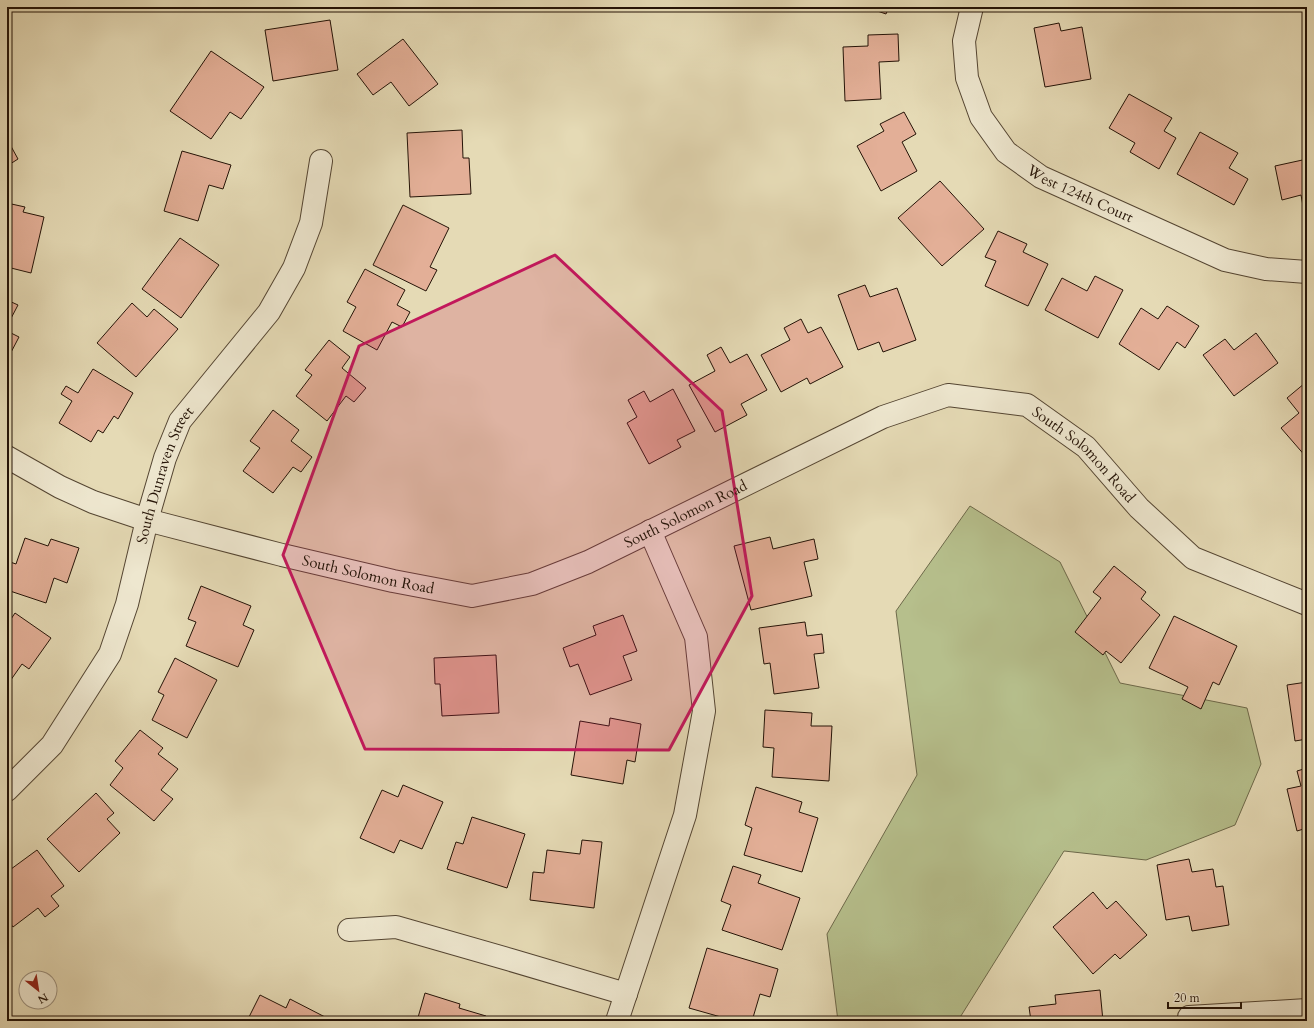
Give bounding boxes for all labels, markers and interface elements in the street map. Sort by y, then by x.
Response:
street label: West 124th Court [1022,159,1137,227]
street label: South Dunraven Street [132,402,198,546]
street label: South Solomon Road [1028,402,1140,507]
street label: South Solomon Road [621,475,750,553]
street label: South Solomon Road [300,550,436,599]
north arrow [18,970,58,1010]
scale bar [1168,984,1241,1010]
text: N [34,989,51,1007]
text: 20 m [1174,990,1201,1006]

